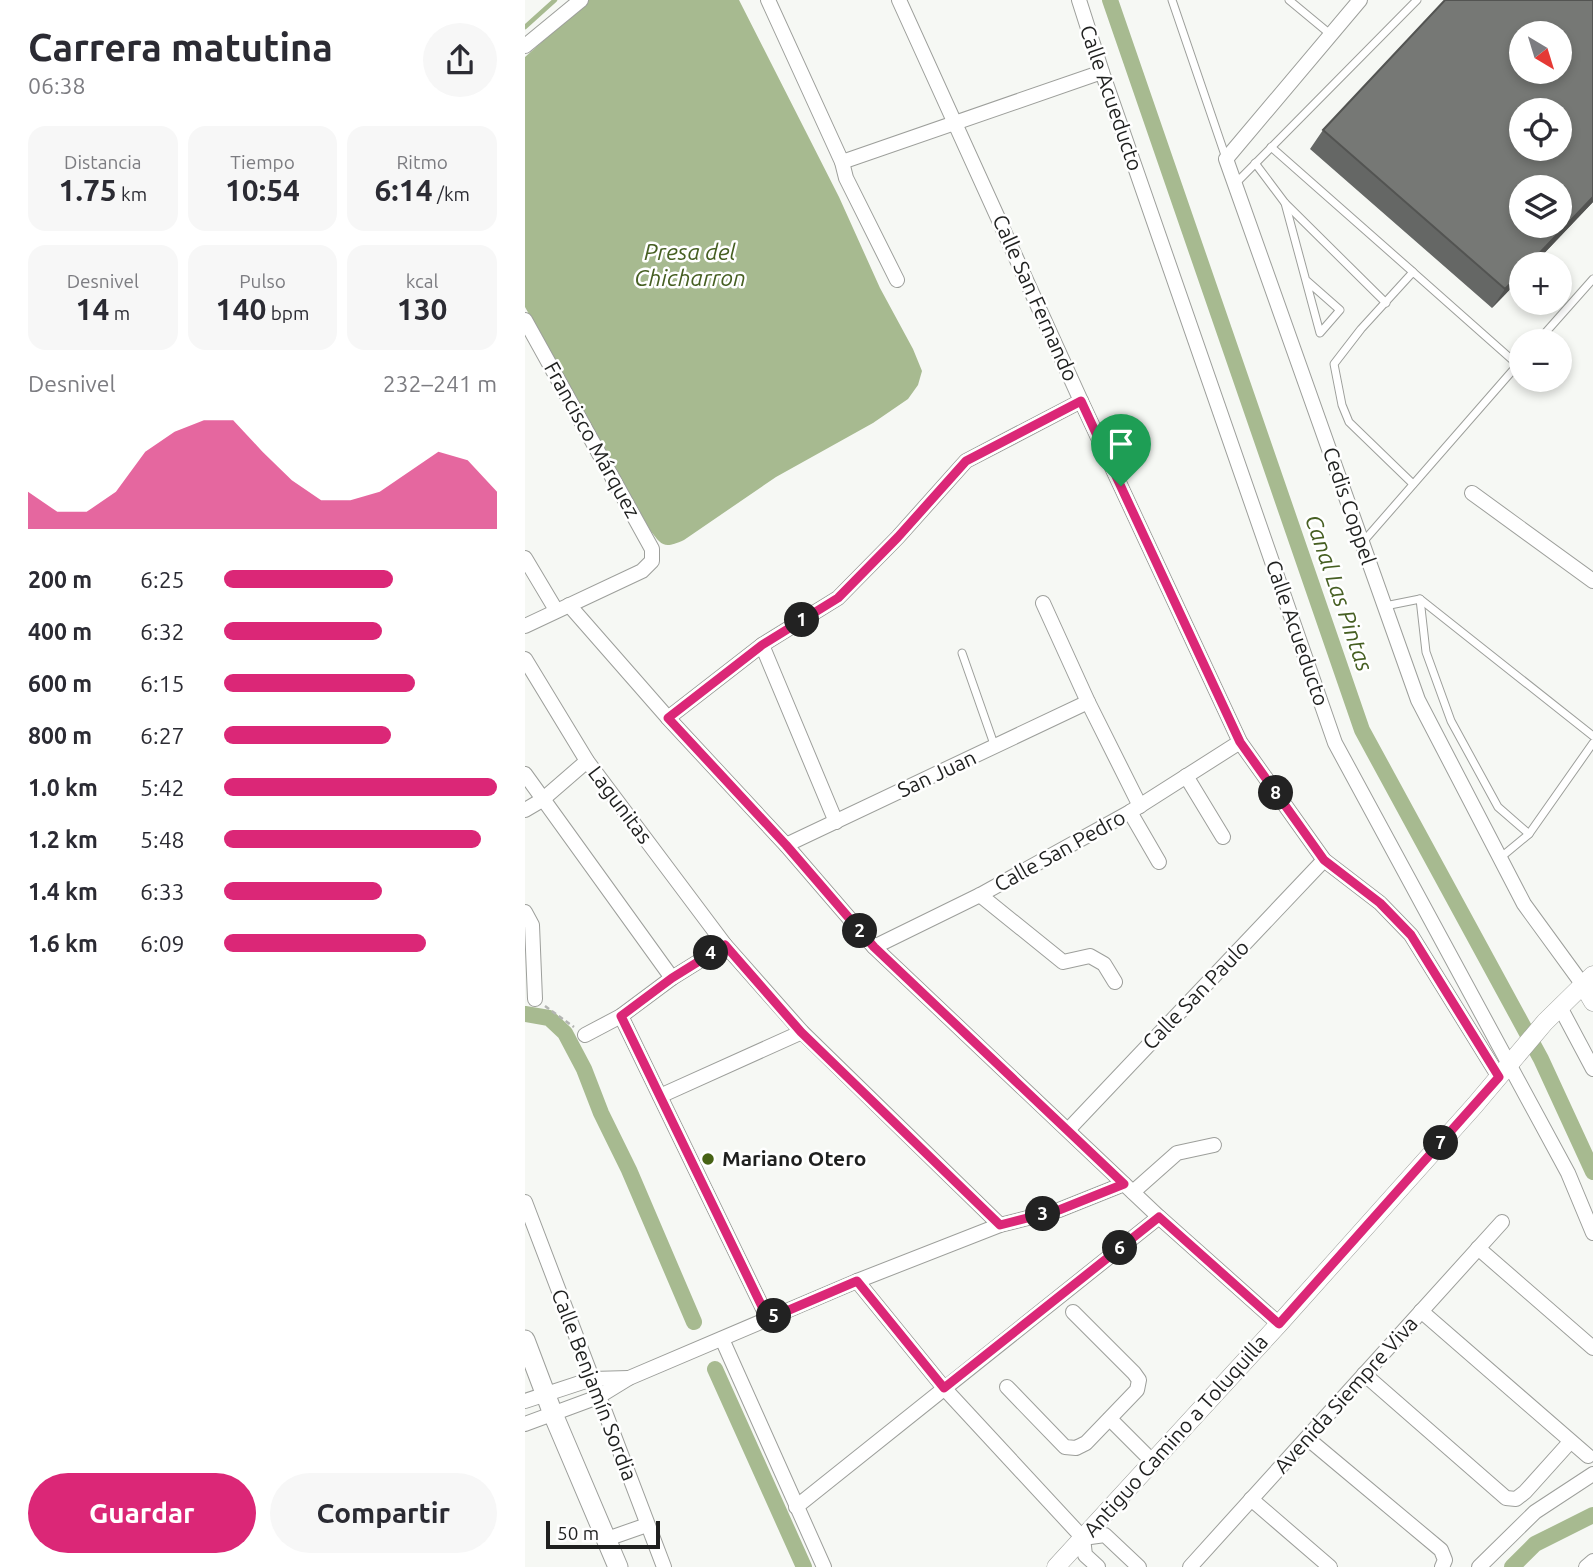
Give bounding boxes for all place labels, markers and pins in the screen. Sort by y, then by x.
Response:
pin [1091,414,1151,486]
pin: 1 [785,602,819,638]
pin: 8 [1259,776,1293,810]
pin: 2 [843,914,877,948]
pin: 4 [693,936,729,970]
pin: 7 [1423,1126,1459,1160]
place label: Mariano Otero [722,1146,866,1170]
marker: Mariano Otero [700,1151,716,1167]
pin: 3 [1025,1196,1061,1232]
pin: 6 [1103,1230,1137,1266]
pin: 5 [757,1298,791,1334]

